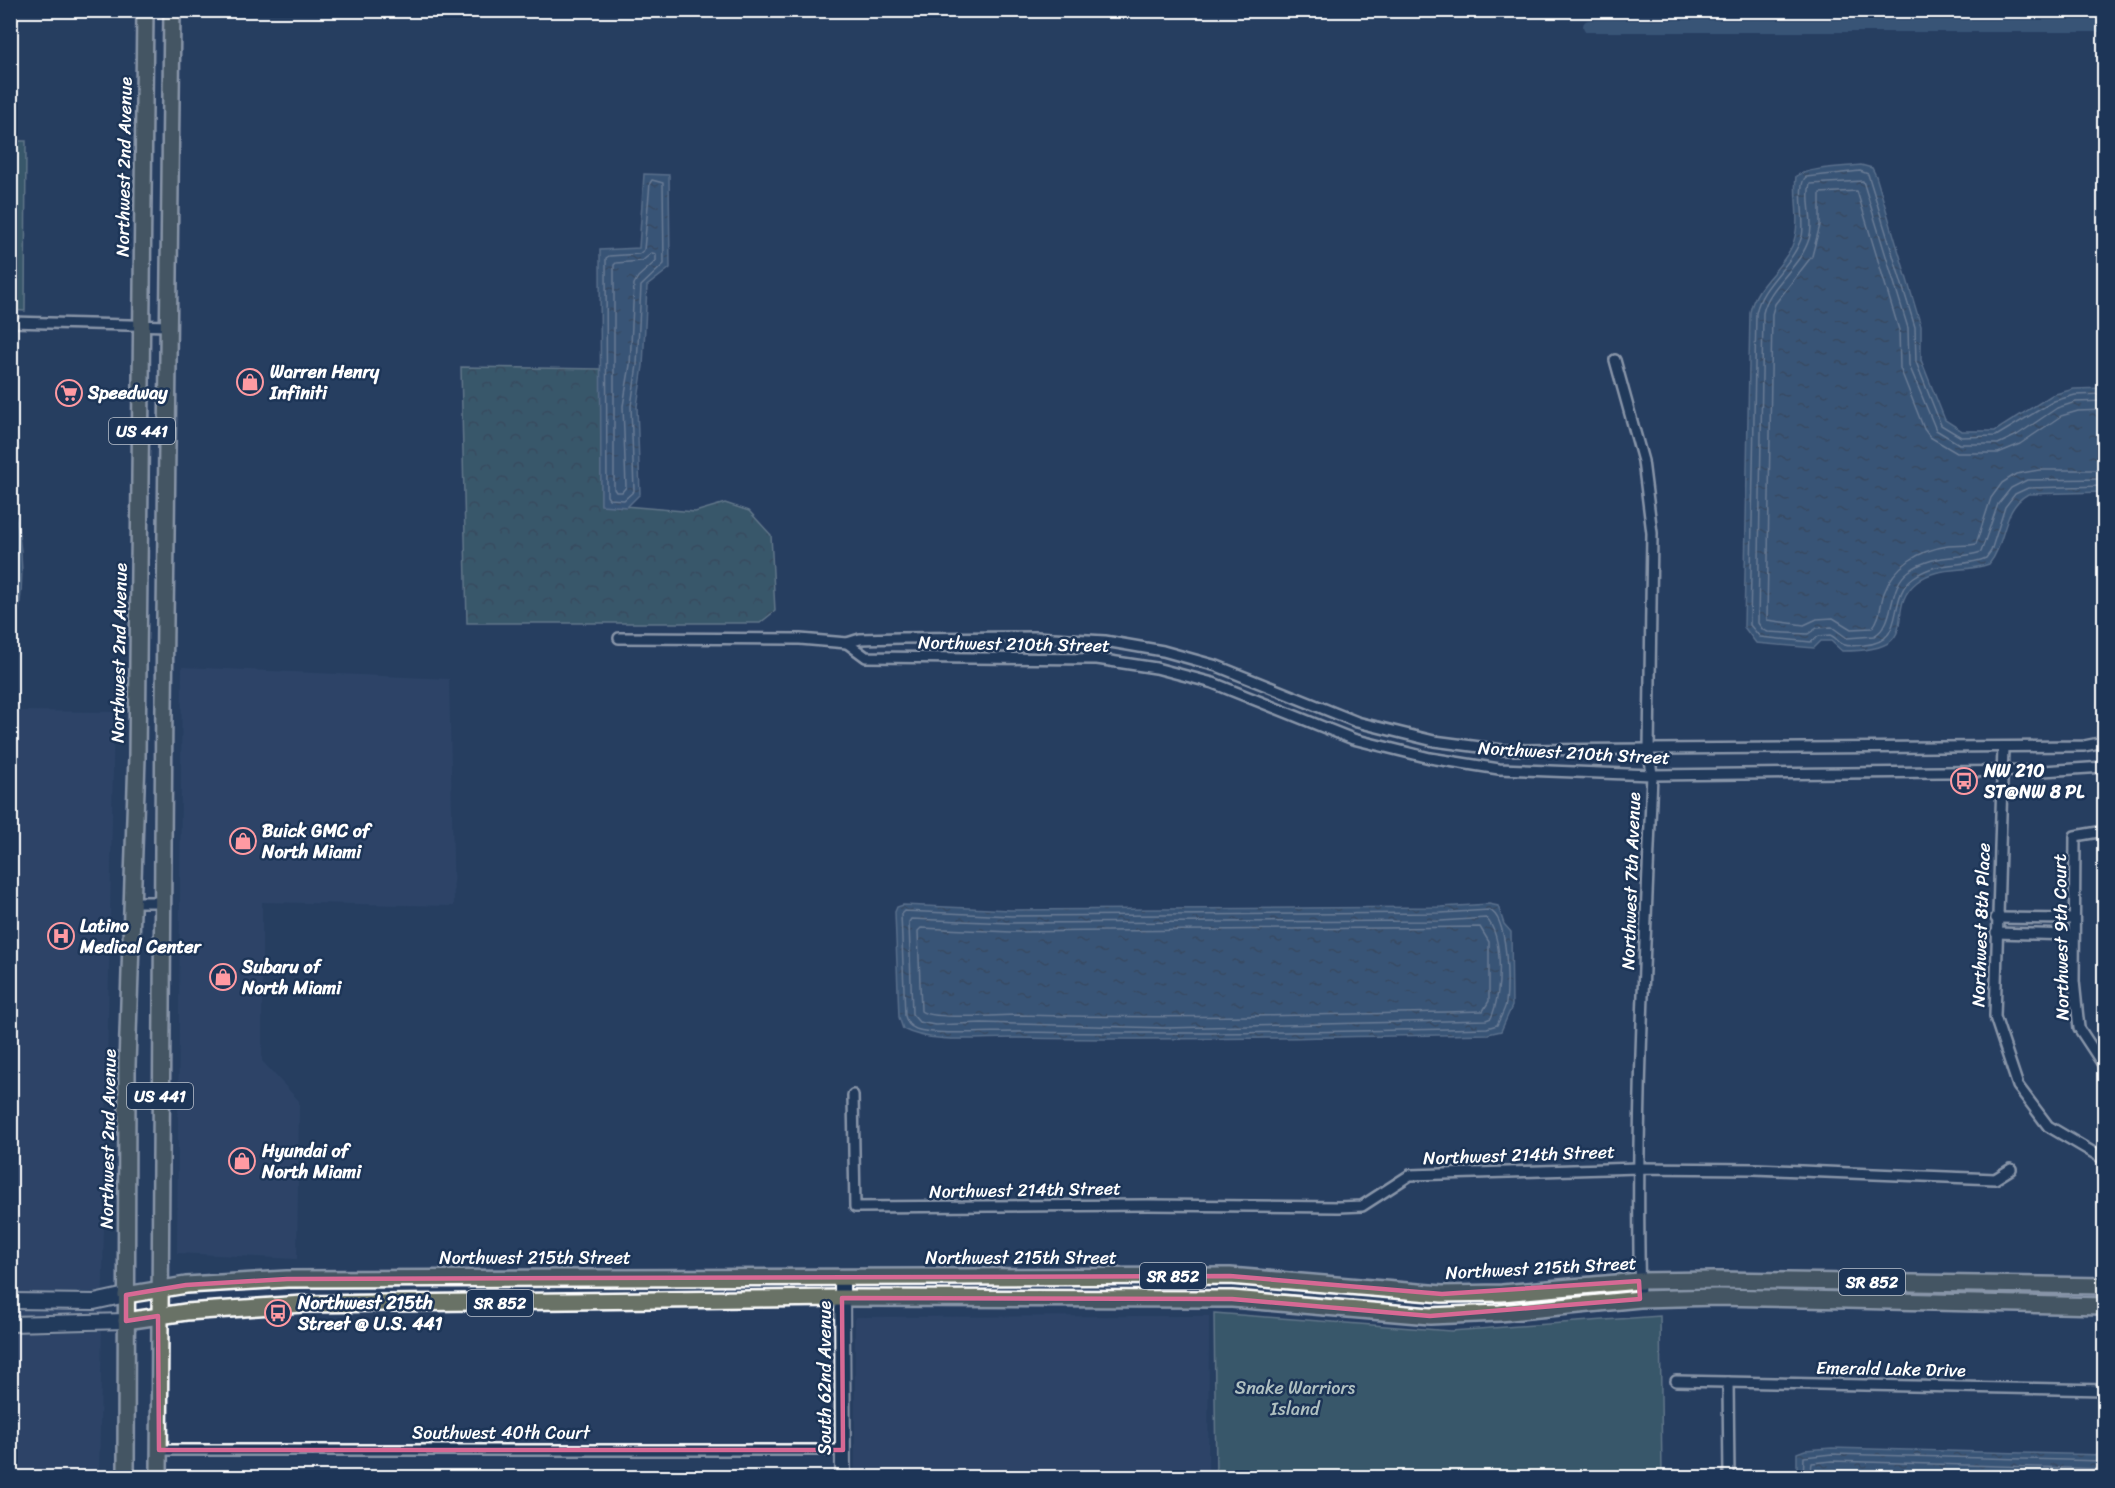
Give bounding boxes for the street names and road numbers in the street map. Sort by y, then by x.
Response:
street label: Northwest 2nd Avenue [106,76,142,257]
road number: US 441 [109,418,175,444]
street label: Northwest 2nd Avenue [101,562,137,743]
street label: Northwest 210th Street [918,626,1110,662]
street label: Northwest 210th Street [1477,732,1671,774]
street label: Northwest 7th Avenue [1612,791,1650,970]
street label: Northwest 8th Place [1962,842,2000,1008]
street label: Northwest 9th Court [2044,853,2078,1021]
street label: Northwest 2nd Avenue [90,1048,126,1229]
road number: US 441 [127,1083,193,1109]
street label: Northwest 214th Street [1423,1136,1616,1174]
street label: Northwest 214th Street [929,1172,1121,1208]
street label: Northwest 215th Street [439,1242,631,1274]
street label: Northwest 215th Street [925,1242,1117,1274]
street label: Northwest 215th Street [1444,1247,1638,1289]
road number: SR 852 [1140,1263,1206,1289]
road number: SR 852 [1839,1269,1905,1295]
road number: SR 852 [467,1290,533,1316]
street label: South 62nd Avenue [809,1301,841,1455]
street label: Emerald Lake Drive [1816,1352,1966,1386]
street label: Southwest 40th Court [412,1417,591,1449]

